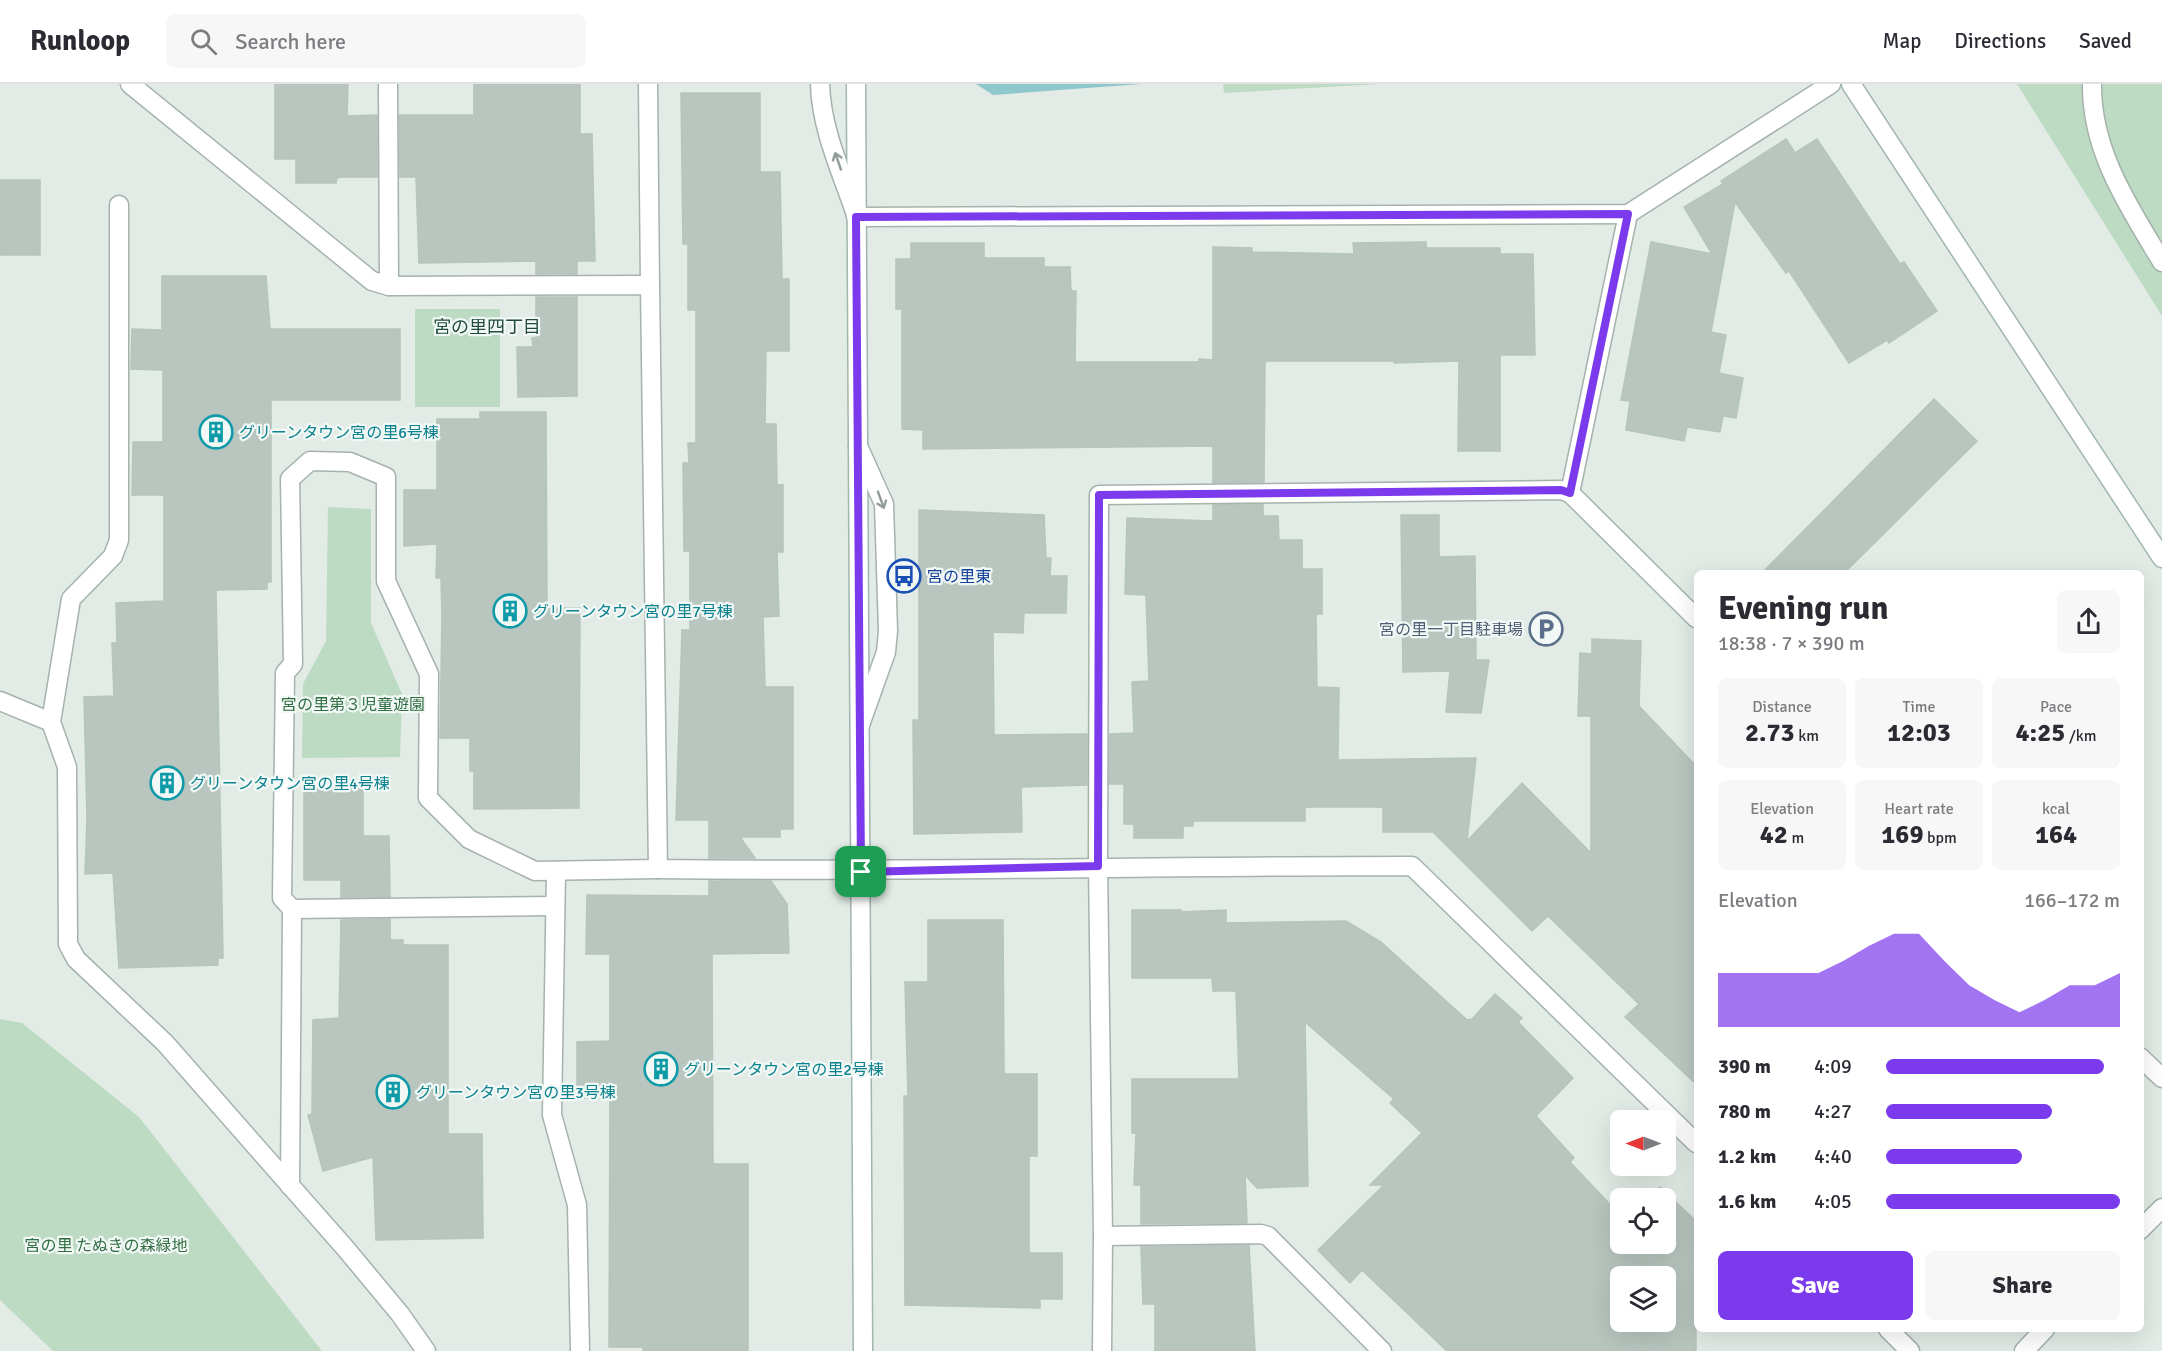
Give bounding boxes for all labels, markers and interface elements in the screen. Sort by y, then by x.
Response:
search box [166,14,586,68]
text: Runloop [30,24,130,58]
icon: search [187,25,220,58]
text: Search here [235,28,346,55]
text: Map [1883,28,1921,54]
text: Directions [1954,28,2046,54]
text: Saved [2079,28,2132,54]
one-way arrow [831,153,842,171]
district label: 宮の里四丁目 [433,316,541,338]
building icon: グリーンタウン宮の里6号棟 [198,414,234,450]
place label: グリーンタウン宮の里6号棟 [239,423,439,443]
one-way arrow [876,490,887,509]
bus stop icon: 宮の里東 [886,558,922,594]
place label: 宮の里東 [927,567,991,587]
text: Evening run [1718,588,1888,629]
button: share [2057,590,2120,653]
building icon: グリーンタウン宮の里7号棟 [492,593,528,629]
place label: グリーンタウン宮の里7号棟 [533,602,733,622]
parking icon: 宮の里一丁目駐車場 [1528,611,1564,647]
place label: 宮の里一丁目駐車場 [1379,620,1523,640]
text: 18:38 · 7 × 390 m [1718,631,1865,656]
park label: 宮の里第３児童遊園 [281,695,425,715]
text: Distance [1752,697,1812,717]
text: Time [1903,697,1935,717]
text: Pace [2040,697,2072,717]
text: 2.73 [1745,717,1795,749]
text: 12:03 [1887,717,1951,749]
text: 4:25 [2016,717,2065,749]
text: km [1795,726,1819,746]
text: /km [2065,726,2096,746]
building icon: グリーンタウン宮の里4号棟 [149,765,185,801]
place label: グリーンタウン宮の里4号棟 [190,774,390,794]
text: Elevation [1750,799,1814,819]
text: Heart rate [1884,799,1954,819]
text: kcal [2042,799,2070,819]
text: 42 [1760,819,1788,851]
text: 169 [1881,819,1923,851]
text: 164 [2035,819,2077,851]
text: m [1788,828,1804,848]
text: bpm [1923,828,1957,848]
pin [835,846,886,897]
icon: arrive [844,855,877,888]
text: Elevation [1718,888,1798,913]
text: 166–172 m [2024,888,2120,913]
building icon: グリーンタウン宮の里2号棟 [643,1051,679,1087]
text: 390 m [1718,1054,1771,1079]
text: 4:09 [1814,1054,1852,1079]
place label: グリーンタウン宮の里2号棟 [684,1060,884,1080]
building icon: グリーンタウン宮の里3号棟 [375,1074,411,1110]
place label: グリーンタウン宮の里3号棟 [416,1083,616,1103]
text: 780 m [1718,1099,1771,1124]
text: 4:27 [1814,1099,1852,1124]
north arrow [1610,1110,1676,1176]
map controls [1610,1110,1676,1332]
text: 1.2 km [1718,1144,1776,1169]
text: 4:40 [1814,1144,1852,1169]
button: locate [1610,1188,1676,1254]
text: 1.6 km [1718,1189,1776,1214]
text: 4:05 [1814,1189,1852,1214]
park label: 宮の里 たぬきの森緑地 [24,1236,188,1256]
button: Save [1718,1251,1913,1320]
button: Share [1925,1251,2120,1320]
button: layers [1610,1266,1676,1332]

